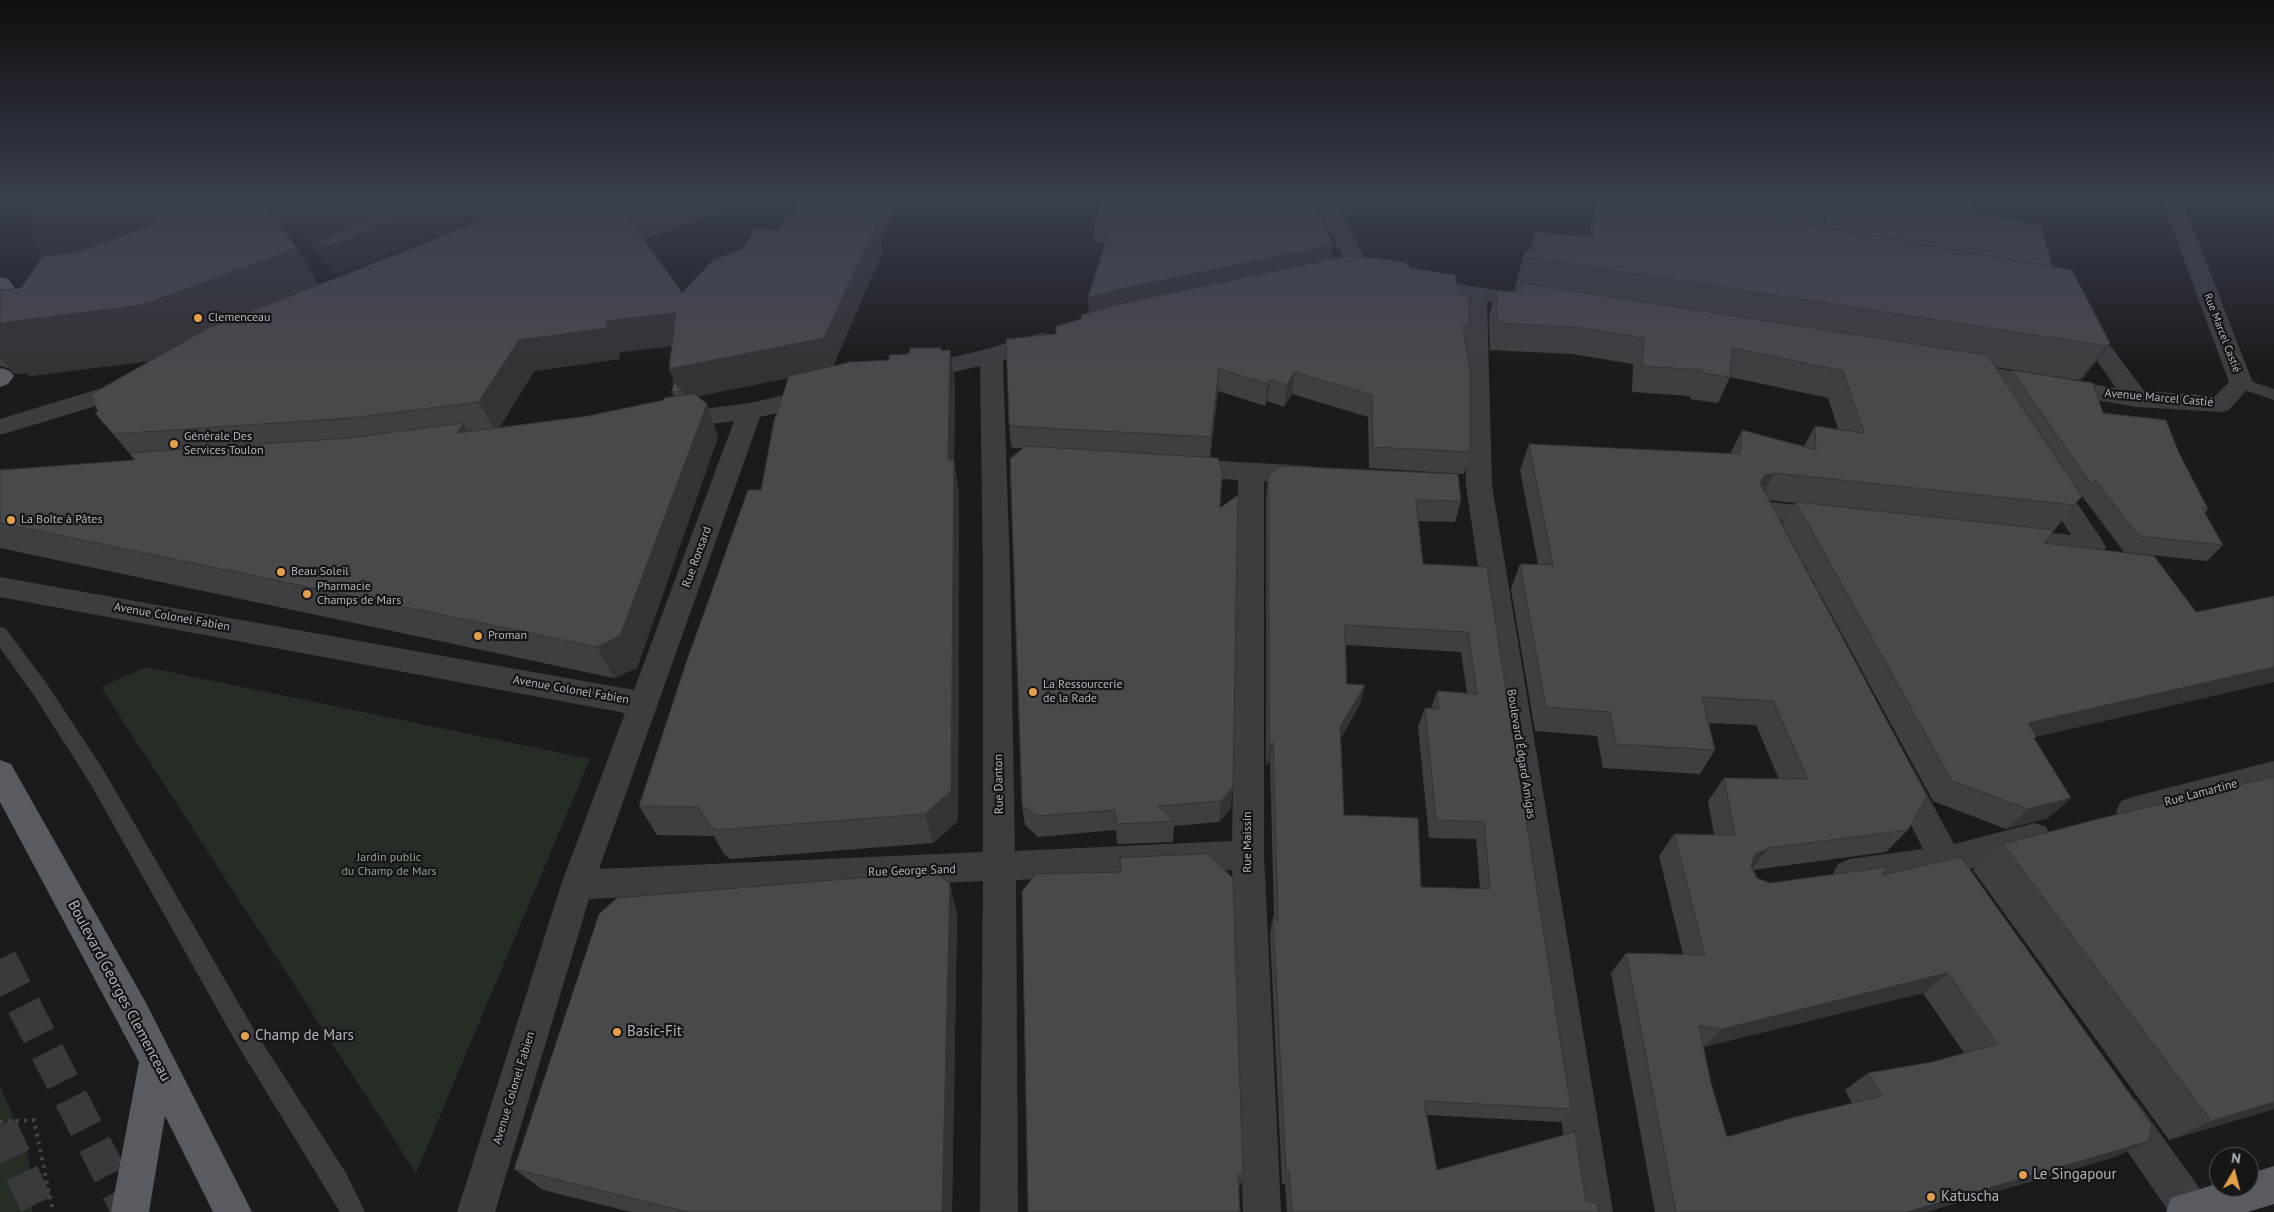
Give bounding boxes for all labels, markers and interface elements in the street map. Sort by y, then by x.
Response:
street label: Rue Marcel Castié [2201,292,2243,374]
place label: Clemenceau [208,311,271,325]
marker: Clemenceau [192,312,204,324]
street label: Avenue Marcel Castié [2104,386,2214,410]
place label: Générale Des Services Toulon [184,430,264,458]
marker: Générale Des Services Toulon [168,438,180,450]
place label: La Boîte à Pâtes [21,513,102,527]
marker: La Boîte à Pâtes [5,514,17,526]
street label: Rue Ronsard [679,525,715,589]
place label: Beau Soleil [291,565,349,579]
marker: Beau Soleil [275,566,287,578]
place label: Pharmacie Champs de Mars [317,580,401,608]
marker: Pharmacie Champs de Mars [301,588,313,600]
street label: Avenue Colonel Fabien [113,600,231,634]
place label: Proman [488,629,527,643]
marker: Proman [472,630,484,642]
street label: Avenue Colonel Fabien [512,673,630,707]
place label: La Ressourcerie de la Rade [1043,678,1122,706]
marker: La Ressourcerie de la Rade [1027,686,1039,698]
street label: Boulevard Édgard Amigas [1504,688,1538,820]
street label: Rue Danton [991,754,1007,814]
street label: Rue Lamartine [2163,776,2239,810]
street label: Rue Maissin [1241,811,1255,873]
park label: Jardin public du Champ de Mars [341,851,437,879]
street label: Rue George Sand [868,862,956,880]
street label: Boulevard Georges Clemenceau [64,897,174,1085]
place label: Basic-Fit [627,1023,682,1041]
marker: Basic-Fit [611,1026,623,1038]
place label: Champ de Mars [255,1027,354,1045]
marker: Champ de Mars [239,1030,251,1042]
street label: Avenue Colonel Fabien [490,1030,538,1146]
north arrow [2209,1147,2259,1197]
text: N [2230,1149,2242,1168]
place label: Le Singapour [2033,1166,2117,1184]
marker: Le Singapour [2017,1169,2029,1181]
place label: Katuscha [1941,1188,1999,1206]
marker: Katuscha [1925,1191,1937,1203]

